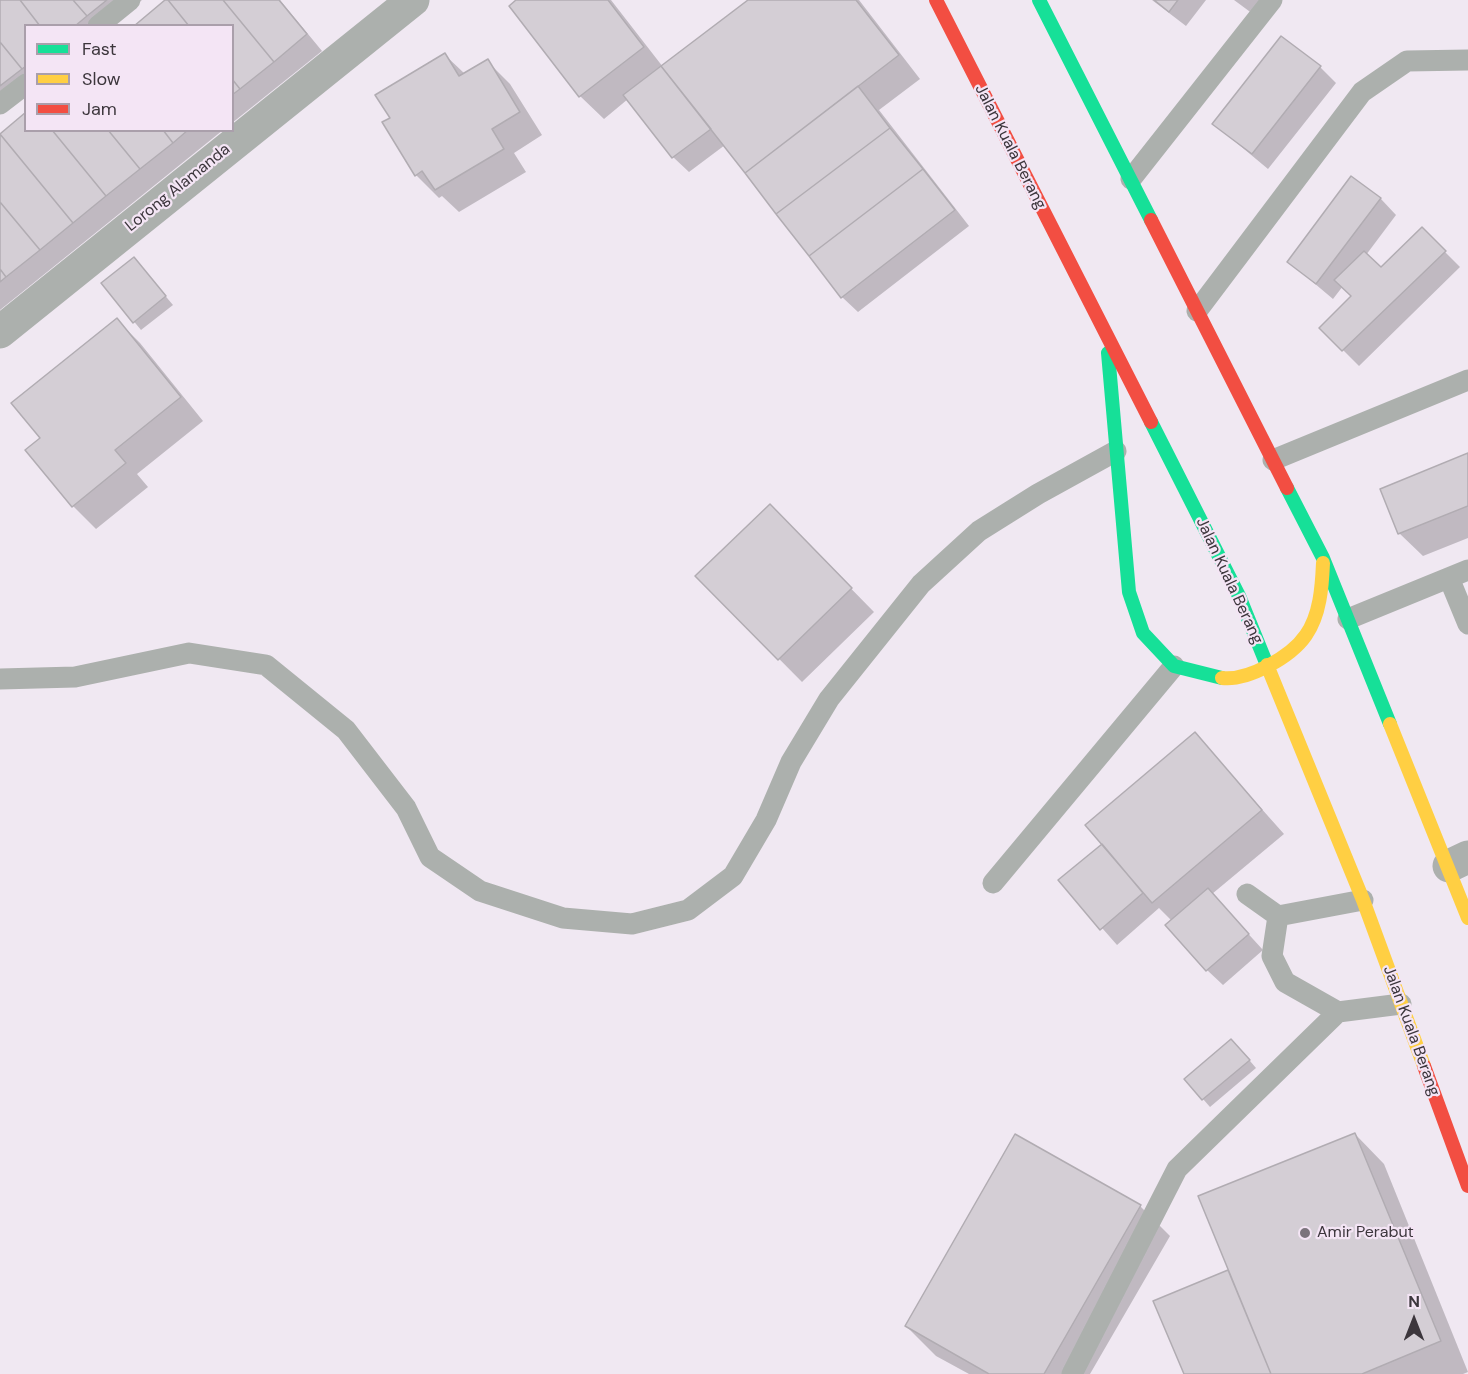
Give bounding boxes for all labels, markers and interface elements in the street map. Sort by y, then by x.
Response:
legend [24,24,234,132]
text: Fast [82,37,117,61]
text: Slow [82,67,121,91]
street label: Jalan Kuala Berang [970,81,1050,213]
text: Jam [82,97,117,121]
street label: Lorong Alamanda [122,140,234,236]
street label: Jalan Kuala Berang [1191,515,1267,647]
street label: Jalan Kuala Berang [1378,963,1444,1099]
place label: Amir Perabut [1317,1223,1414,1243]
marker: Amir Perabut [1298,1226,1312,1240]
north arrow [1384,1290,1444,1350]
text: N [1408,1291,1420,1312]

